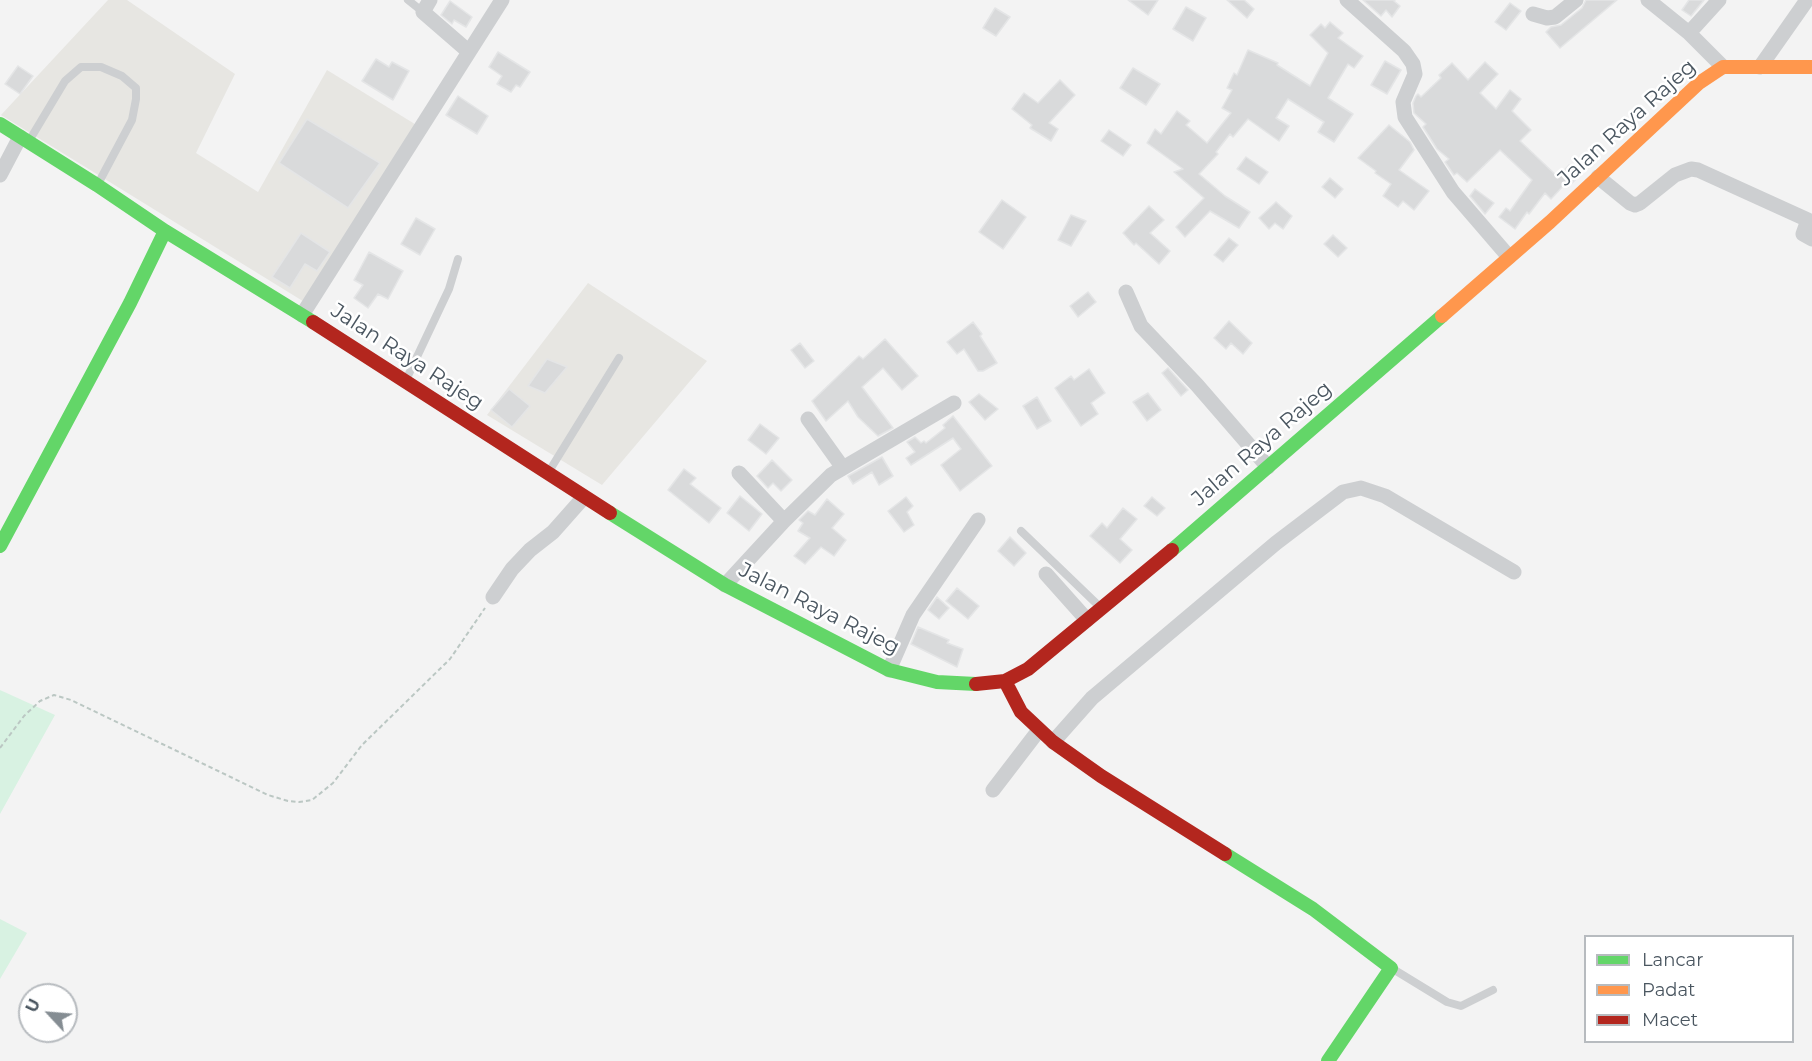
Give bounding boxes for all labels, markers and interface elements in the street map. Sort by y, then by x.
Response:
street label: Jalan Raya Rajeg [1553,54,1701,192]
street label: Jalan Raya Rajeg [326,298,488,416]
street label: Jalan Raya Rajeg [1187,376,1337,512]
street label: Jalan Raya Rajeg [734,558,904,660]
legend [1584,935,1794,1043]
text: Lancar [1642,949,1703,971]
text: Padat [1642,979,1695,1001]
north arrow [18,983,78,1043]
text: U [22,996,44,1016]
text: Macet [1642,1009,1698,1031]

